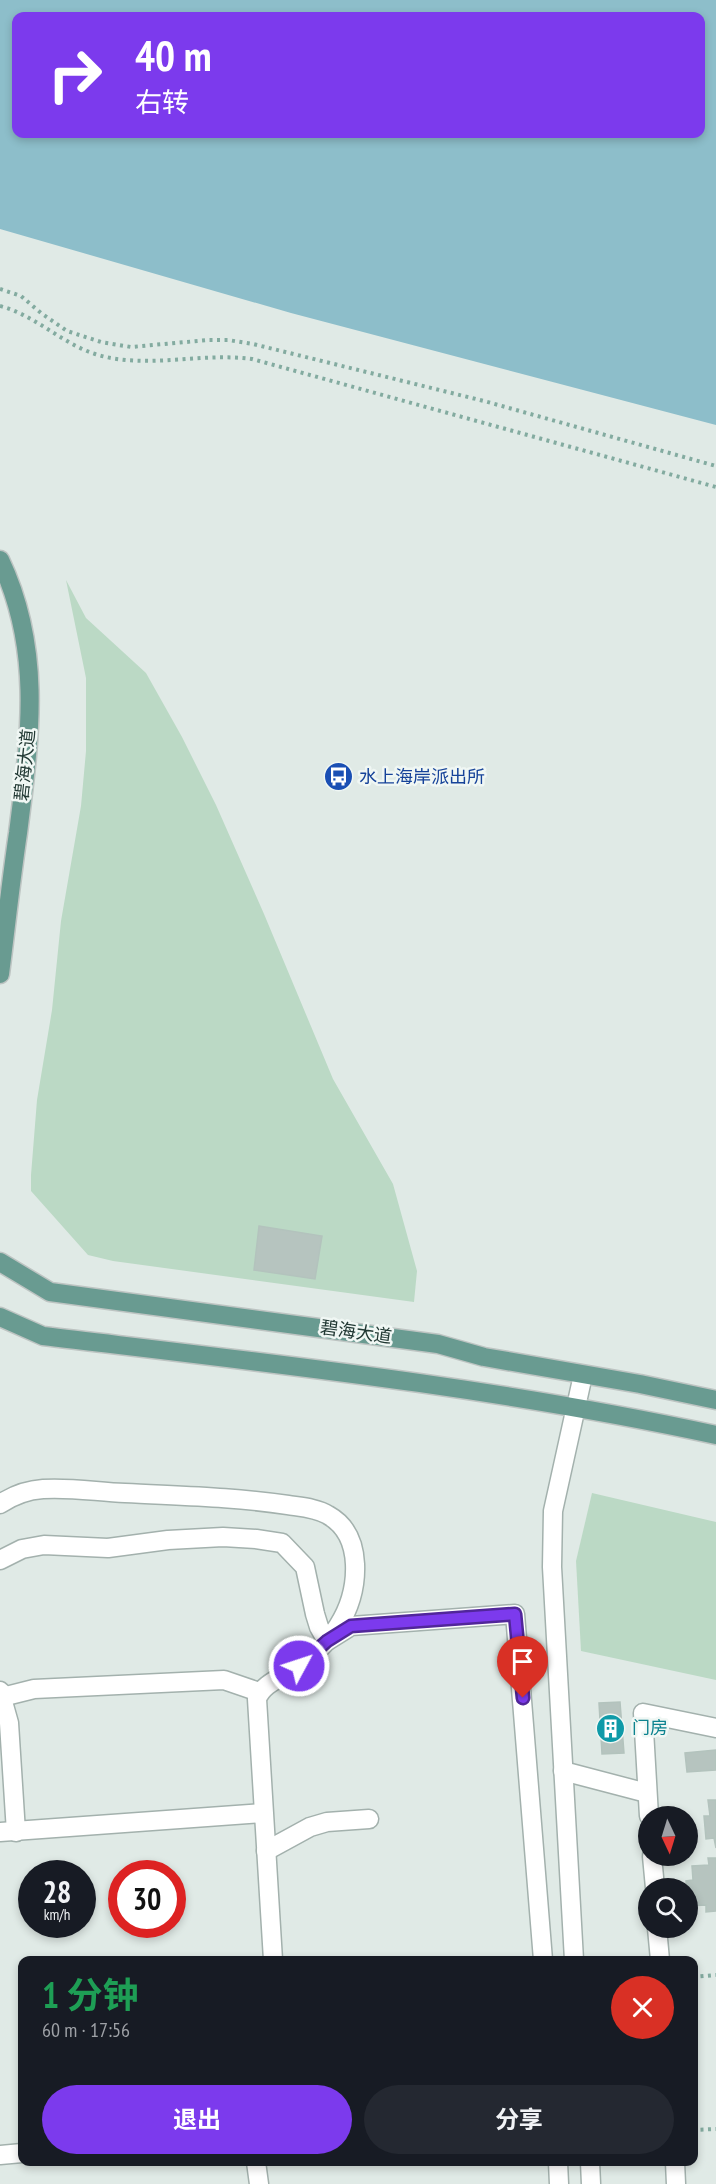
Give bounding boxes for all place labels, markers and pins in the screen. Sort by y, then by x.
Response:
bus stop icon: 水上海岸派出所 [322,761,354,793]
place label: 水上海岸派出所 [359,765,485,788]
pin [497,1636,548,1698]
building icon: 门房 [595,1712,627,1744]
place label: 门房 [632,1716,668,1739]

